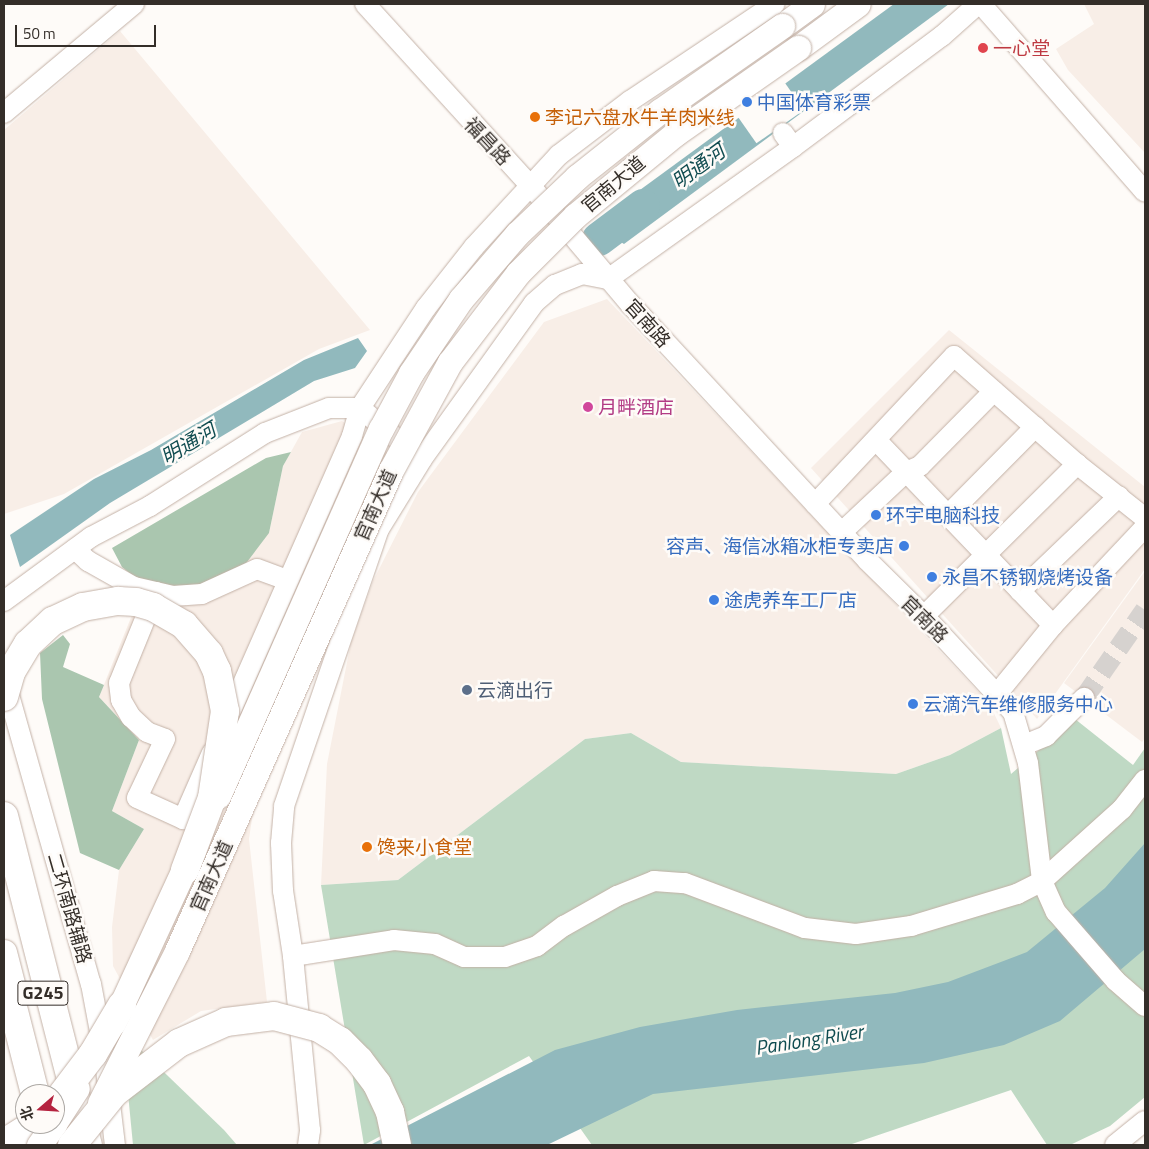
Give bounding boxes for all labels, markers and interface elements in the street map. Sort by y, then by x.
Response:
scale bar [18,15,159,47]
text: 50 m [23,22,56,45]
place label: 一心堂 [993,37,1050,59]
marker: 一心堂 [977,42,989,54]
place label: 中国体育彩票 [757,91,871,113]
marker: 中国体育彩票 [741,96,753,108]
place label: 李记六盘水牛羊肉米线 [545,106,735,128]
marker: 李记六盘水牛羊肉米线 [529,111,541,123]
street label: 福昌路 [460,112,516,170]
water label: 明通河 [667,139,729,193]
street label: 官南大道 [577,151,649,217]
street label: 官南路 [620,294,676,352]
place label: 月畔酒店 [598,396,674,418]
marker: 月畔酒店 [582,401,594,413]
water label: 明通河 [156,417,220,469]
street label: 官南大道 [349,466,401,544]
place label: 环宇电脑科技 [886,504,1000,526]
marker: 环宇电脑科技 [870,509,882,521]
place label: 容声、海信冰箱冰柜专卖店 [666,535,894,557]
marker: 容声、海信冰箱冰柜专卖店 [898,540,910,552]
place label: 永昌不锈钢烧烤设备 [942,566,1113,588]
marker: 永昌不锈钢烧烤设备 [926,571,938,583]
place label: 途虎养车工厂店 [724,589,857,611]
street label: 官南路 [897,591,953,647]
marker: 途虎养车工厂店 [708,594,720,606]
place label: 云滴出行 [477,679,553,701]
marker: 云滴出行 [461,684,473,696]
place label: 云滴汽车维修服务中心 [923,693,1113,715]
marker: 云滴汽车维修服务中心 [907,698,919,710]
place label: 馋来小食堂 [377,836,472,858]
street label: 官南大道 [185,837,237,915]
marker: 馋来小食堂 [361,841,373,853]
street label: 二环南路辅路 [43,850,97,966]
road number: G245 [17,978,69,1008]
water label: Panlong River [754,1019,864,1059]
north arrow [15,1084,65,1134]
text: 北 [14,1104,38,1124]

